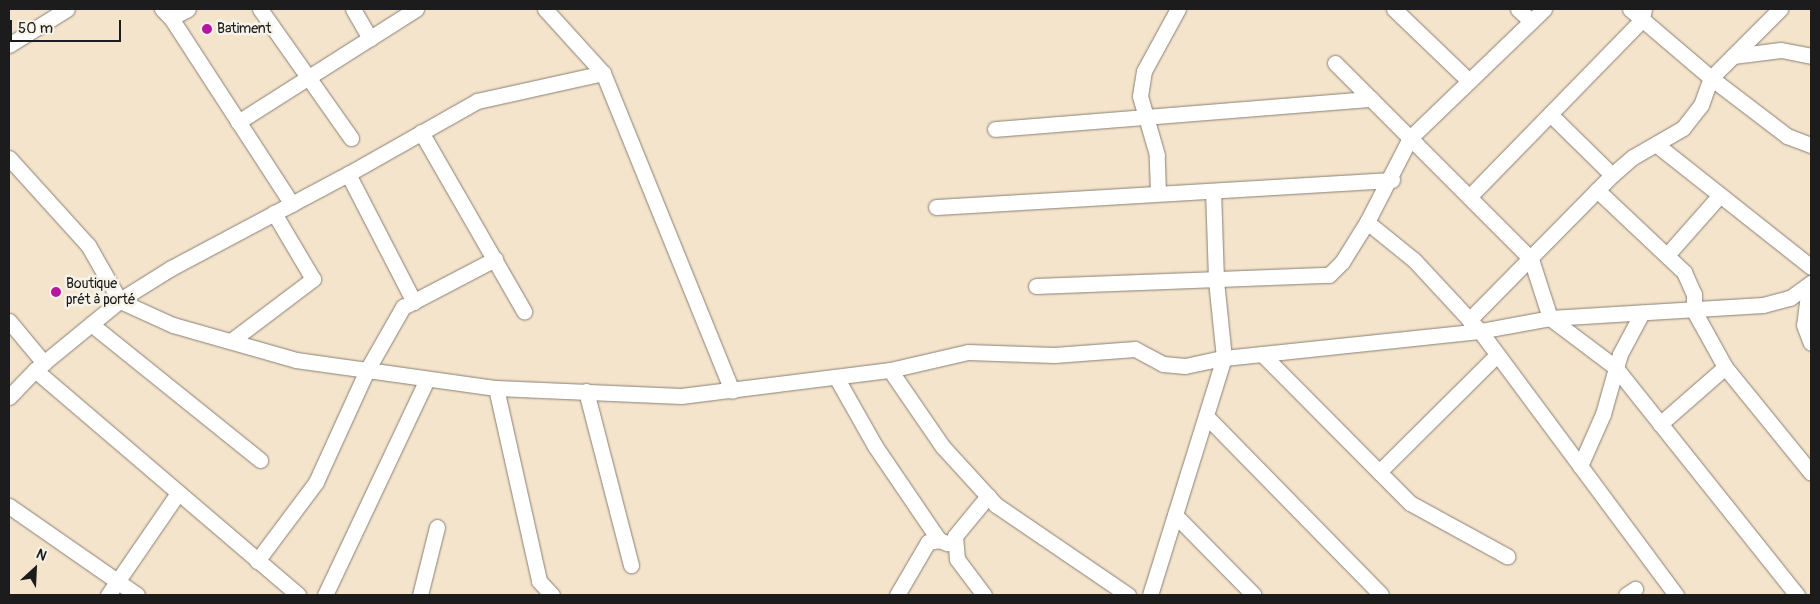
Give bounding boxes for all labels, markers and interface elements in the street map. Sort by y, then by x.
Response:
scale bar [12,10,124,42]
text: 50 m [18,19,53,38]
place label: Batiment [217,21,271,37]
marker: Batiment [201,23,213,35]
place label: Boutique prét à porté [66,276,135,308]
marker: Boutique prét à porté [50,286,62,298]
north arrow [10,544,60,594]
text: N [34,545,49,565]

